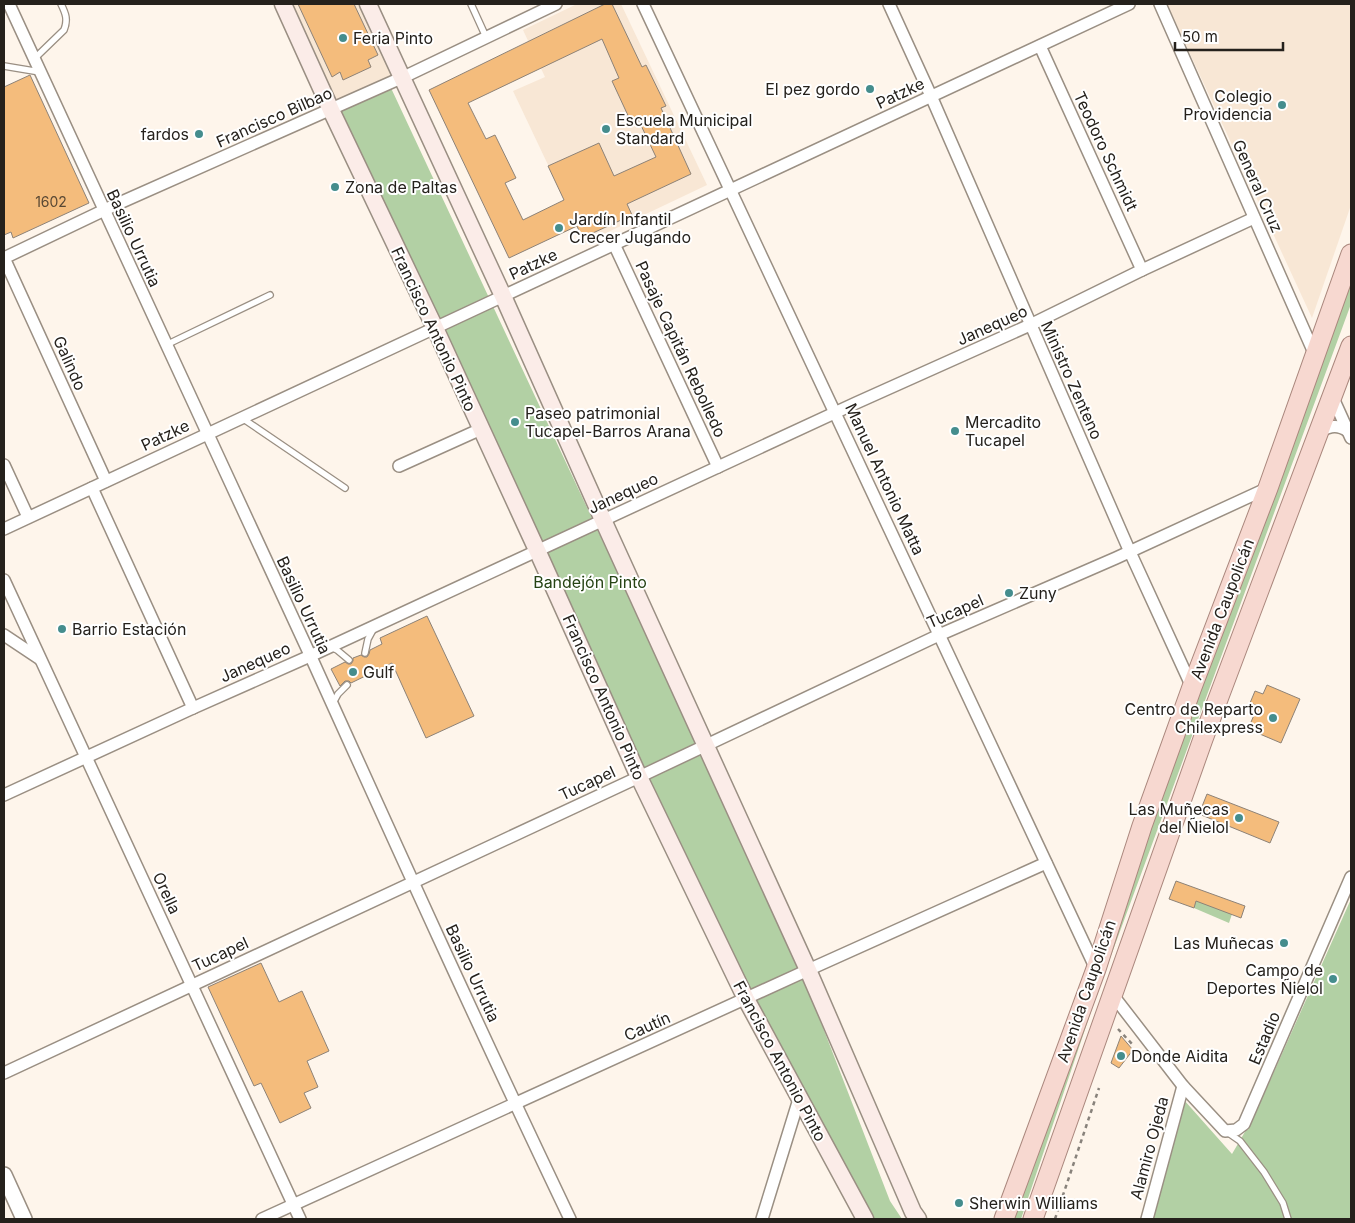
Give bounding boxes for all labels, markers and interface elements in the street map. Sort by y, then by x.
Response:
scale bar [1175,20,1282,52]
text: 50 m [1182,27,1218,46]
place label: Feria Pinto [353,28,433,48]
marker: Feria Pinto [337,32,349,44]
street label: Patzke [873,73,927,113]
place label: El pez gordo [765,79,860,99]
street label: Francisco Bilbao [213,82,335,152]
marker: El pez gordo [864,83,876,95]
place label: Colegio Providencia [1183,86,1272,124]
street label: Teodoro Schmidt [1070,88,1142,214]
marker: Colegio Providencia [1276,99,1288,111]
place label: Escuela Municipal Standard [616,110,752,148]
marker: Escuela Municipal Standard [600,123,612,135]
place label: fardos [141,124,189,144]
marker: fardos [193,128,205,140]
street label: General Cruz [1229,137,1287,235]
place label: Zona de Paltas [345,177,457,197]
marker: Zona de Paltas [329,181,341,193]
street label: Basilio Urrutia [103,186,165,290]
house number: 1602 [35,193,67,210]
place label: Jardín Infantil Crecer Jugando [569,209,691,247]
marker: Jardín Infantil Crecer Jugando [553,222,565,234]
street label: Francisco Antonio Pinto [387,244,481,414]
street label: Patzke [506,244,560,284]
street label: Pasaje Capitán Rebolledo [631,258,731,440]
street label: Janequeo [954,301,1030,349]
street label: Ministro Zenteno [1037,318,1107,442]
street label: Galindo [49,333,91,393]
street label: Manuel Antonio Matta [841,400,929,558]
place label: Paseo patrimonial Tucapel-Barros Arana [525,403,691,441]
place label: Mercadito Tucapel [965,412,1041,450]
street label: Patzke [138,415,192,455]
marker: Paseo patrimonial Tucapel-Barros Arana [509,416,521,428]
marker: Mercadito Tucapel [949,425,961,437]
street label: Janequeo [585,468,661,518]
street label: Avenida Caupolicán [1186,536,1258,682]
street label: Basilio Urrutia [273,553,335,657]
park label: Bandejón Pinto [533,572,647,592]
place label: Zuny [1019,583,1057,603]
marker: Zuny [1003,587,1015,599]
street label: Tucapel [924,590,986,632]
street label: Francisco Antonio Pinto [558,611,650,783]
place label: Barrio Estación [72,619,186,639]
marker: Barrio Estación [56,623,68,635]
street label: Janequeo [217,638,293,686]
place label: Gulf [363,662,394,682]
marker: Gulf [347,666,359,678]
place label: Centro de Reparto Chilexpress [1125,699,1263,737]
marker: Centro de Reparto Chilexpress [1267,712,1279,724]
street label: Tucapel [556,761,618,805]
place label: Las Muñecas del Ñielol [1129,799,1229,837]
marker: Las Muñecas del Ñielol [1233,812,1245,824]
street label: Orella [149,869,185,917]
street label: Avenida Caupolicán [1052,917,1120,1065]
street label: Basilio Urrutia [442,921,504,1025]
street label: Tucapel [189,932,251,976]
place label: Las Muñecas [1174,933,1274,953]
marker: Las Muñecas [1278,937,1290,949]
place label: Campo de Deportes Ñielol [1207,960,1323,998]
marker: Campo de Deportes Ñielol [1327,973,1339,985]
street label: Francisco Antonio Pinto [729,977,831,1145]
street label: Cautín [621,1007,673,1045]
street label: Estadio [1244,1008,1284,1068]
place label: Donde Aidita [1131,1046,1228,1066]
marker: Donde Aidita [1115,1050,1127,1062]
street label: Alamiro Ojeda [1126,1094,1172,1202]
place label: Sherwin Williams [969,1193,1098,1213]
marker: Sherwin Williams [953,1197,965,1209]

